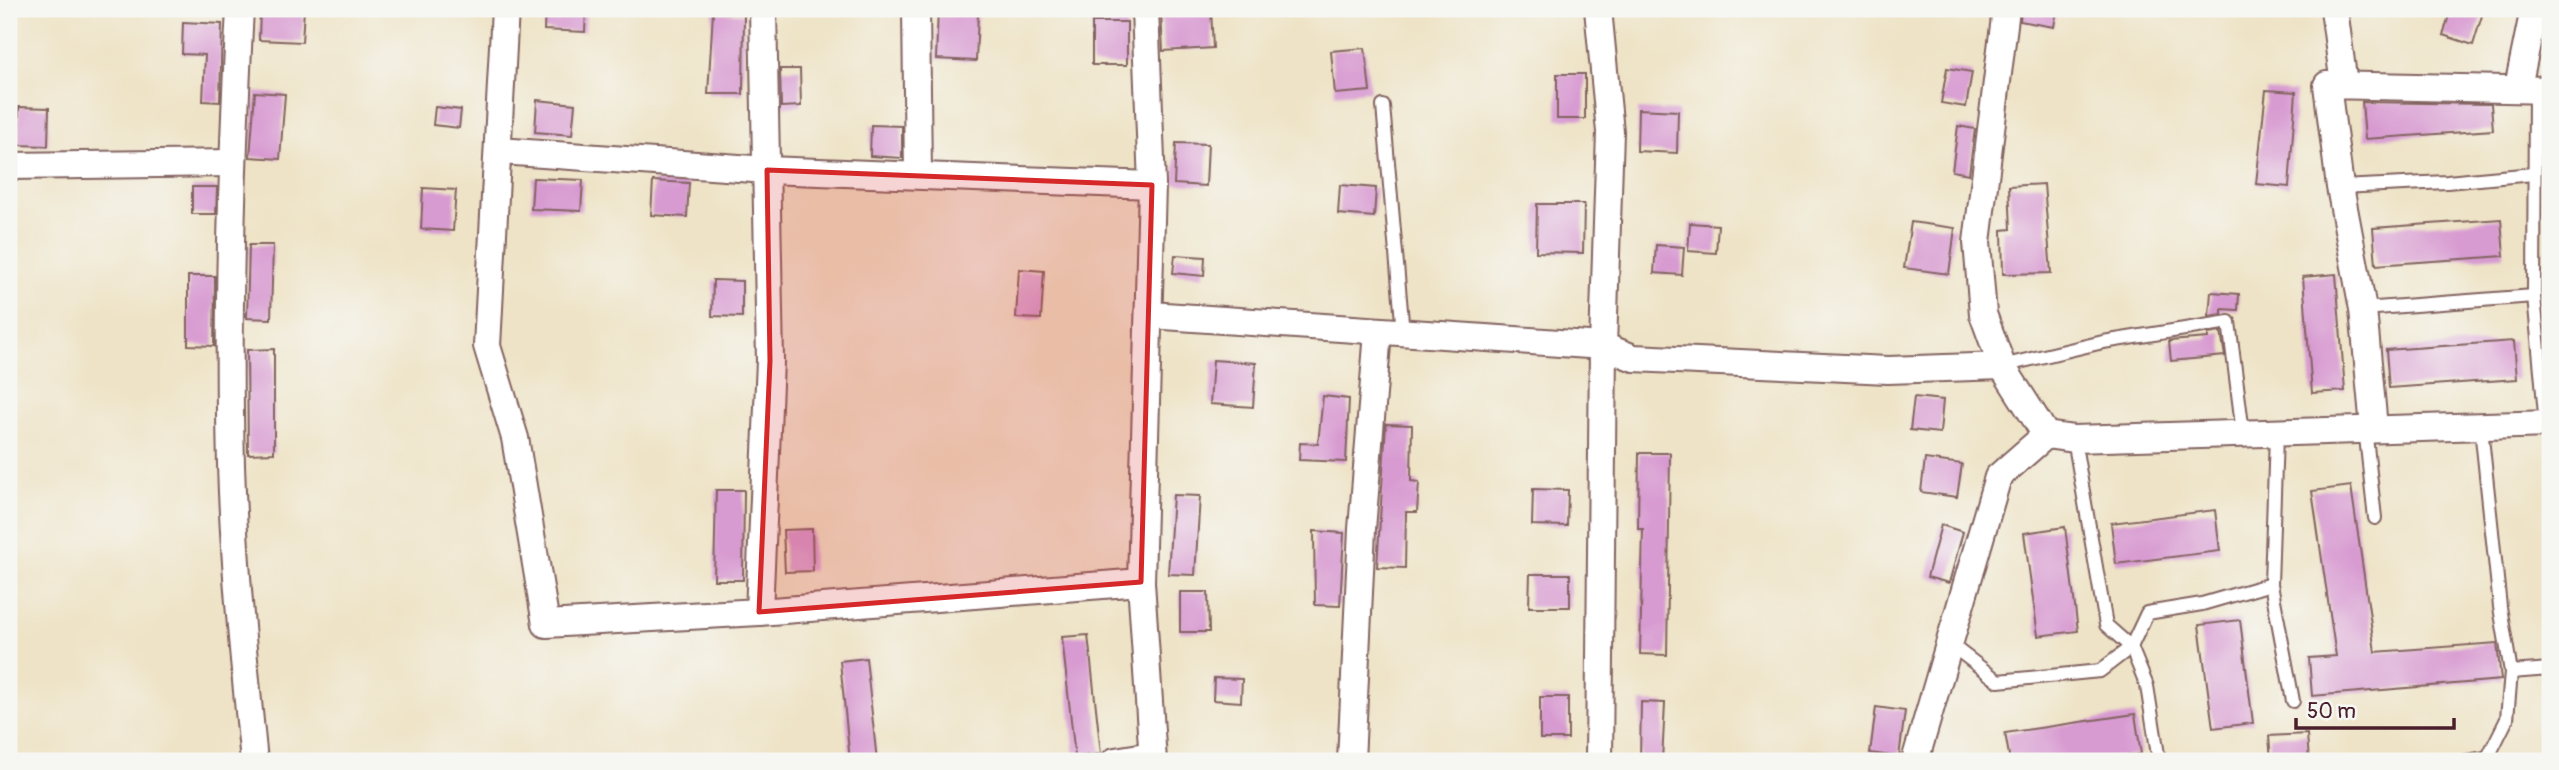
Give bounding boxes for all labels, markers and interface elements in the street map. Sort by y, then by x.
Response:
scale bar [2296,686,2454,730]
text: 50 m [2307,698,2356,725]

